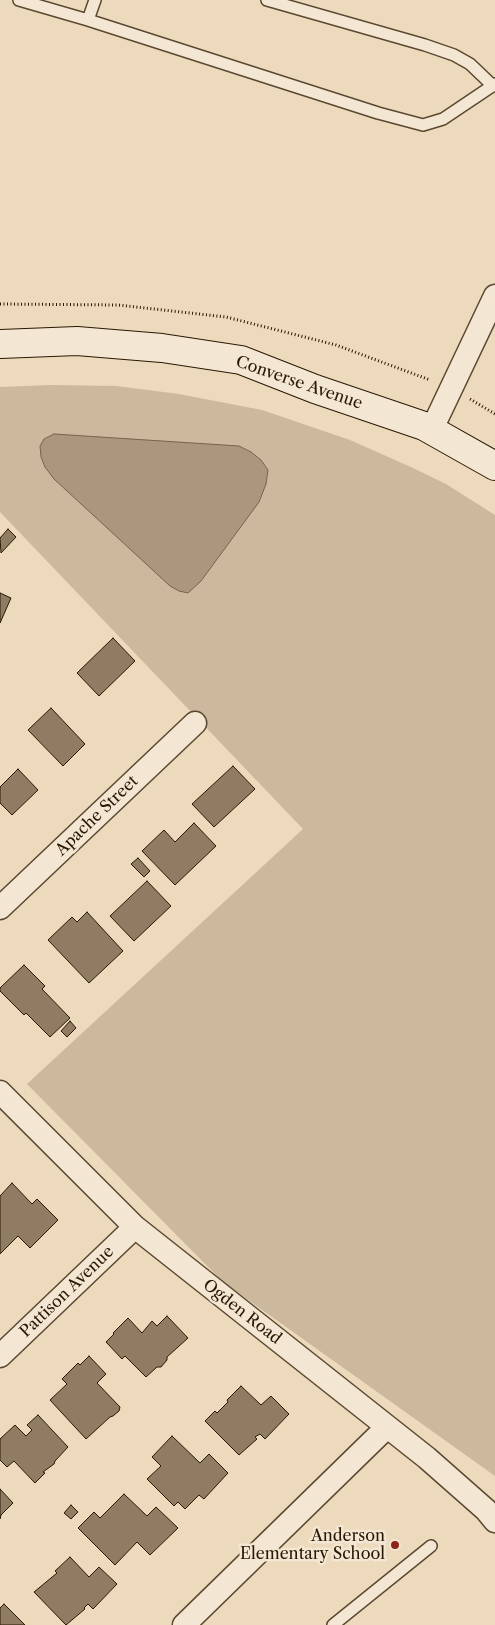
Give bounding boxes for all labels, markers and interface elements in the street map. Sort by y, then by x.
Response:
street label: Converse Avenue [233,352,365,414]
street label: Apache Street [52,772,142,860]
street label: Pattison Avenue [16,1242,118,1342]
street label: Ogden Road [199,1275,285,1349]
place label: Anderson Elementary School [240,1526,385,1564]
marker: Anderson Elementary School [389,1539,401,1551]

